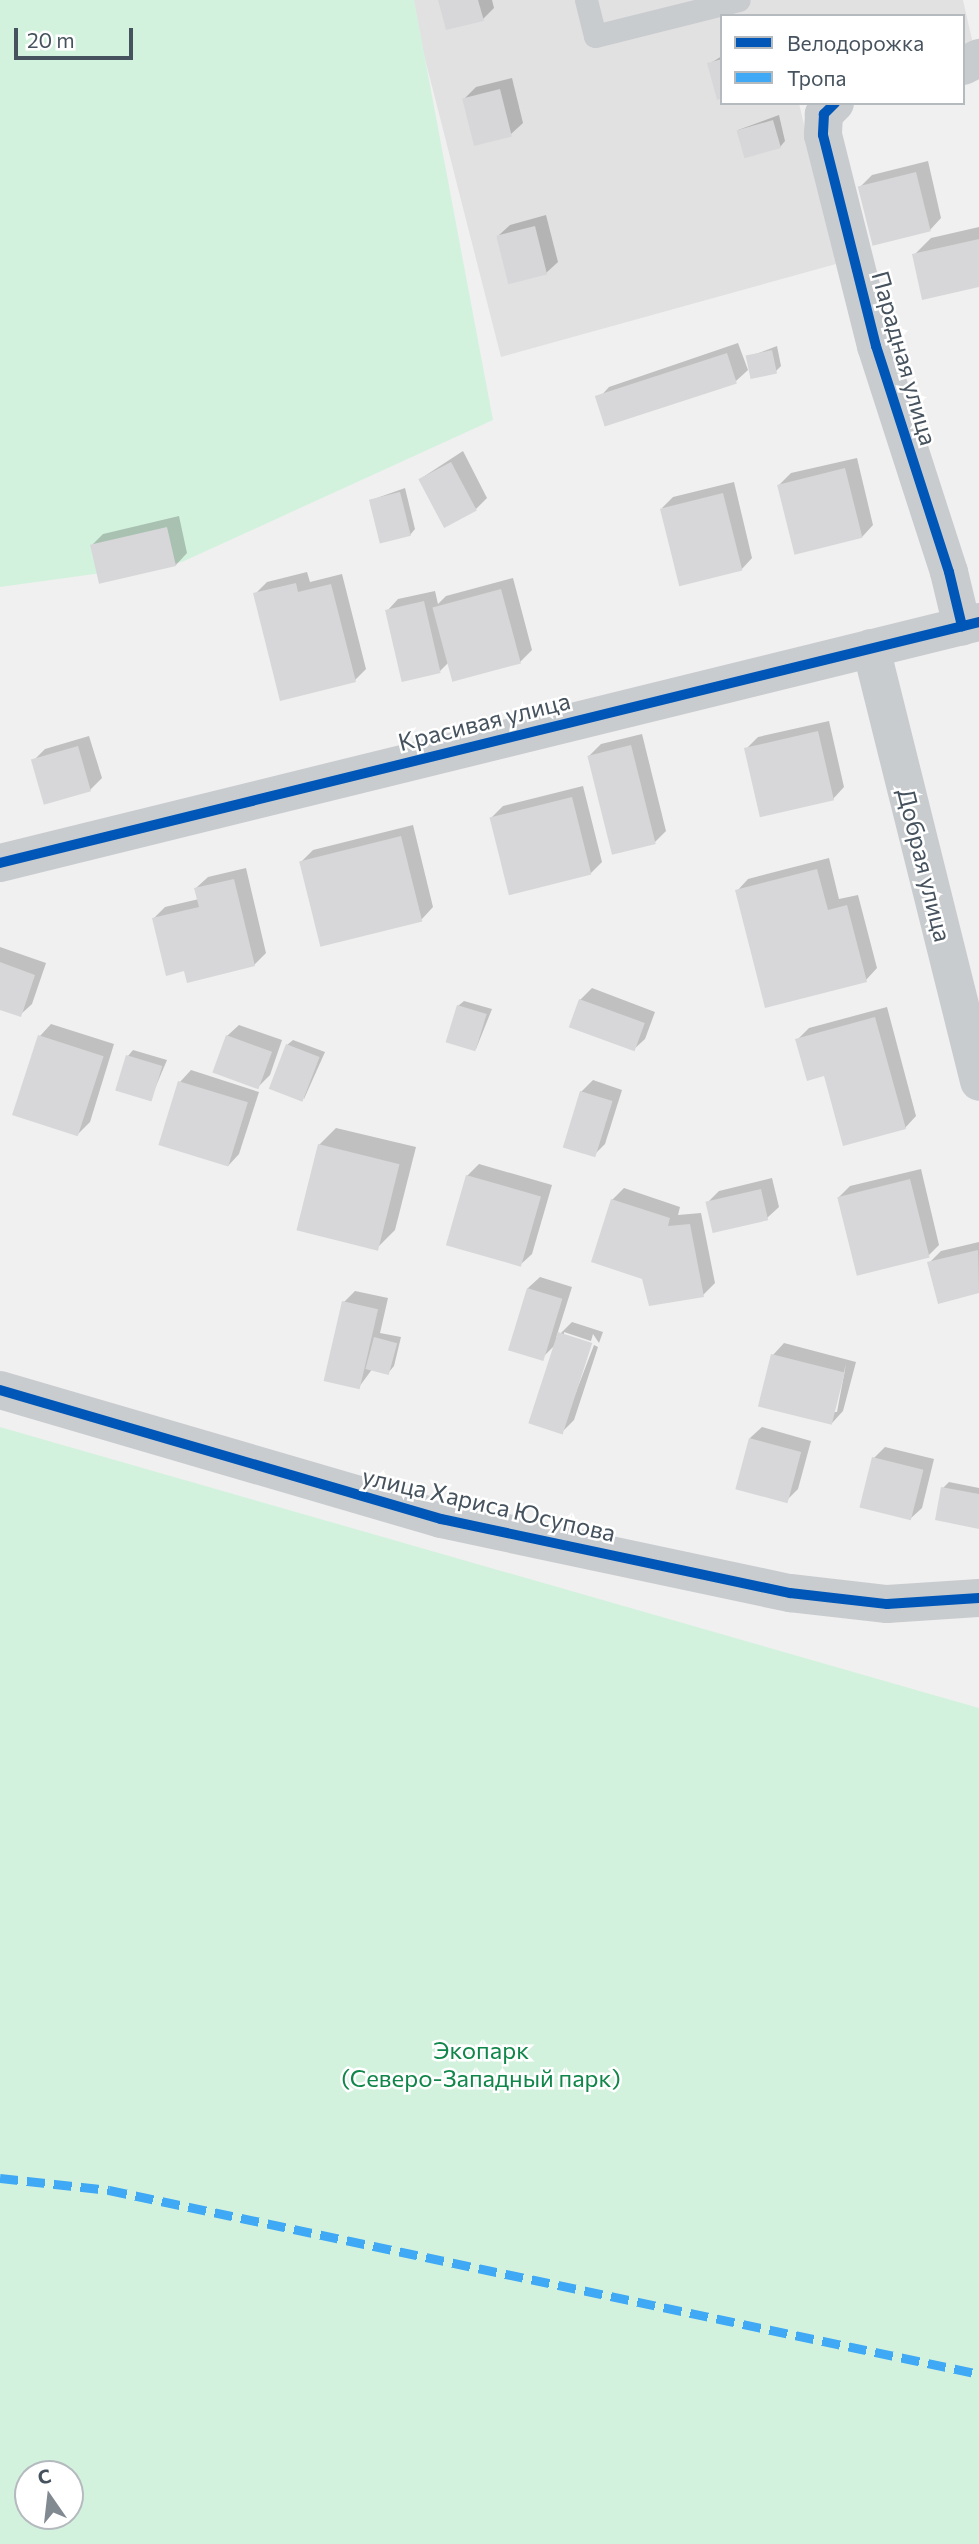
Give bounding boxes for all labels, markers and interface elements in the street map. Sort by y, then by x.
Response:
scale bar [18,14,136,58]
legend [720,14,965,105]
text: 20 m [27,27,75,52]
text: Велодорожка [787,30,924,55]
text: Тропа [787,65,846,90]
street label: Парадная улица [866,268,944,448]
street label: Красивая улица [395,686,573,756]
street label: Добрая улица [892,785,958,945]
street label: улица Хариса Юсупова [360,1461,618,1547]
park label: Экопарк (Северо-Западный парк) [341,2036,621,2092]
north arrow [14,2460,84,2530]
text: С [35,2463,53,2489]

